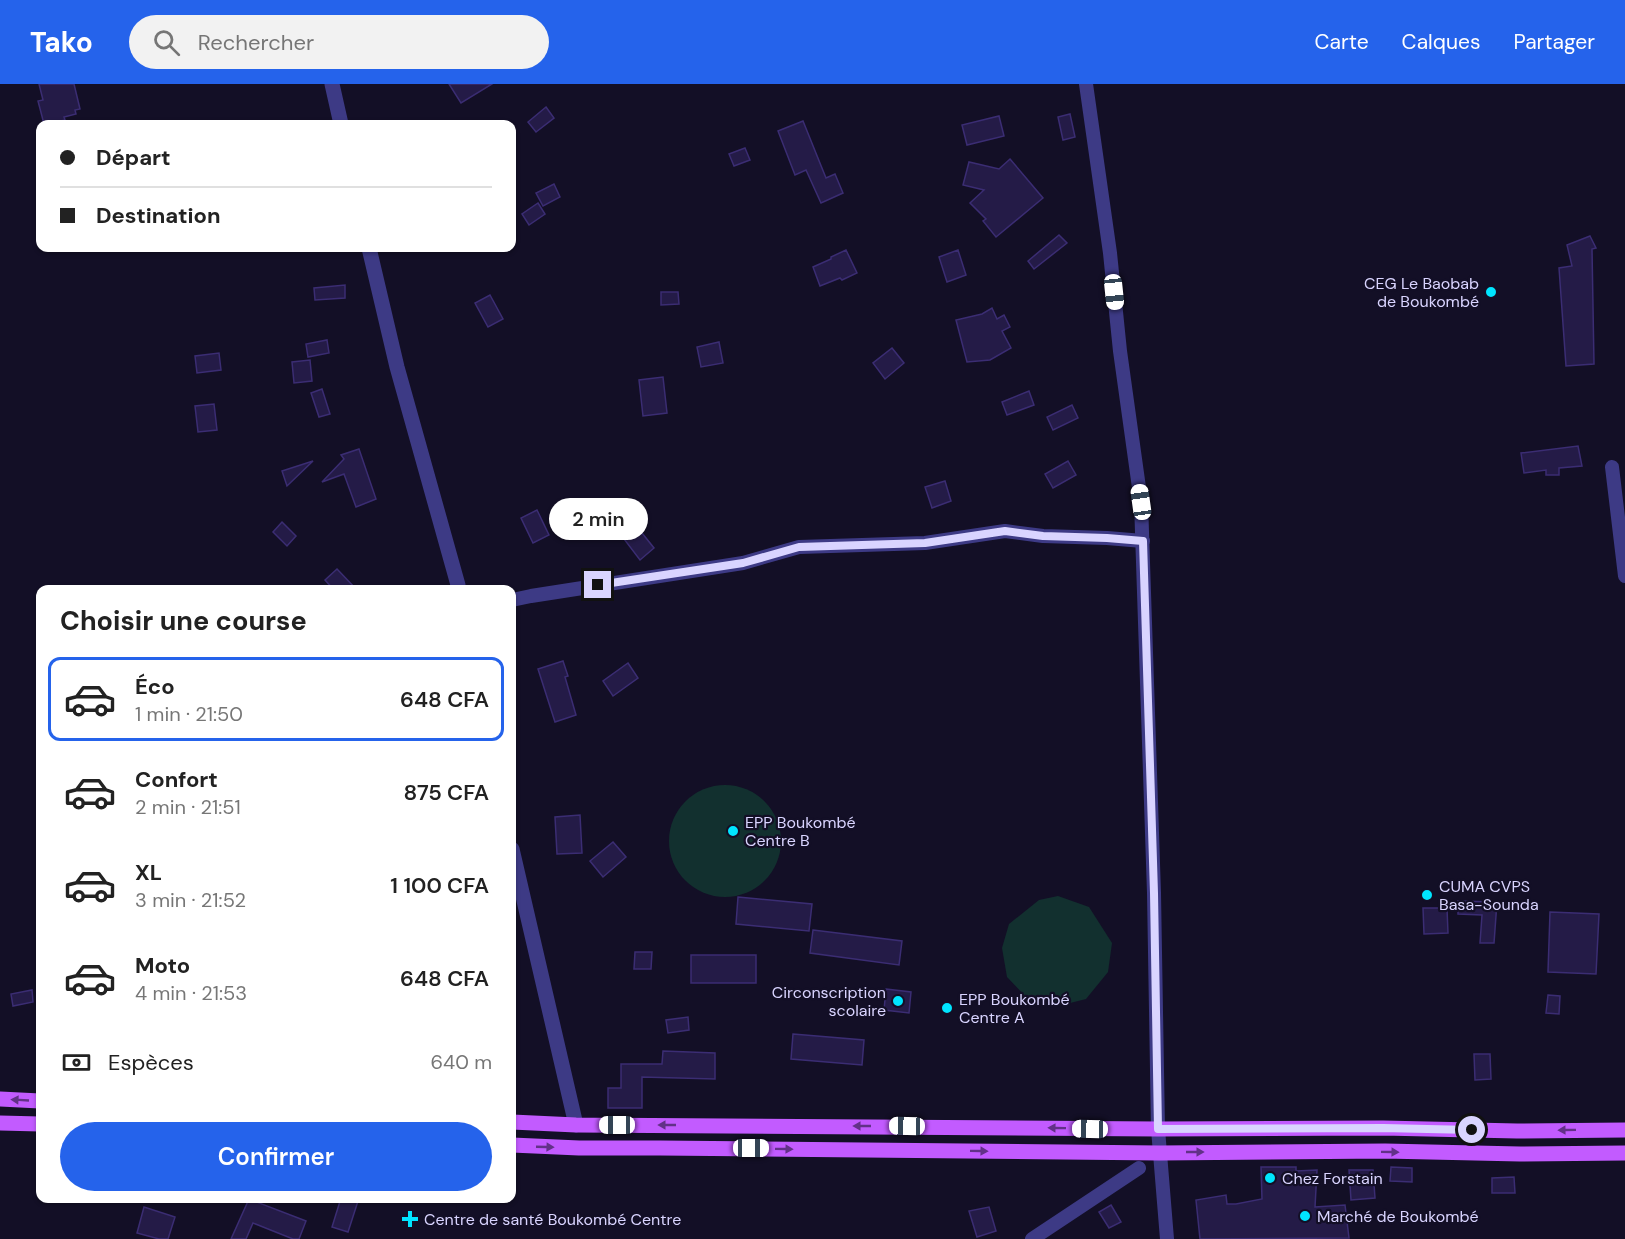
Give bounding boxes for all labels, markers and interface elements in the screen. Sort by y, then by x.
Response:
search box [129,15,549,69]
text: Tako [30,24,93,61]
icon: search [150,26,183,59]
text: Rechercher [198,28,314,57]
text: Carte [1314,28,1369,56]
text: Calques [1402,28,1480,56]
text: Partager [1513,28,1595,56]
text: Départ [96,143,171,172]
text: Destination [96,201,221,230]
car [1103,273,1125,311]
place label: CEG Le Baobab de Boukombé [1364,273,1479,312]
marker: CEG Le Baobab de Boukombé [1484,285,1498,299]
car [1130,483,1152,521]
callout: 2 min [548,498,648,540]
text: 2 min [572,506,625,532]
route end [584,571,611,598]
text: Choisir une course [60,603,307,638]
icon: car [63,672,117,726]
text: Éco [135,672,175,701]
text: 648 CFA [400,685,489,714]
text: 1 min · 21:50 [135,701,243,727]
icon: car [63,765,117,819]
text: Confort [135,765,218,794]
text: 875 CFA [404,778,489,807]
text: 2 min · 21:51 [135,794,241,820]
place label: EPP Boukombé Centre B [745,812,856,851]
marker: EPP Boukombé Centre B [726,824,740,838]
icon: car [63,858,117,912]
text: XL [135,858,162,887]
text: 1 100 CFA [390,871,489,900]
place label: CUMA CVPS Basa-Sounda [1439,876,1539,915]
text: 3 min · 21:52 [135,887,246,913]
marker: CUMA CVPS Basa-Sounda [1420,888,1434,902]
icon: car [63,951,117,1005]
text: Moto [135,951,190,980]
text: 648 CFA [400,964,489,993]
text: 4 min · 21:53 [135,980,247,1006]
place label: Circonscription scolaire [772,982,886,1021]
place label: EPP Boukombé Centre A [959,989,1070,1028]
marker: Circonscription scolaire [891,994,905,1008]
marker: EPP Boukombé Centre A [940,1001,954,1015]
icon: cash [60,1046,93,1079]
text: Espèces [108,1048,194,1077]
text: 640 m [430,1049,492,1075]
one-way arrow [11,1096,30,1105]
car [599,1116,635,1134]
route start [1458,1116,1485,1143]
car [889,1117,925,1135]
one-way arrow [657,1120,676,1129]
car [1072,1120,1108,1138]
one-way arrow [852,1121,871,1131]
button: Confirmer [60,1122,492,1191]
one-way arrow [1047,1123,1066,1133]
one-way arrow [1557,1125,1576,1135]
car [733,1139,769,1157]
one-way arrow [536,1142,555,1151]
one-way arrow [775,1144,794,1154]
one-way arrow [970,1146,989,1155]
one-way arrow [1186,1147,1205,1157]
one-way arrow [1380,1147,1399,1156]
place label: Chez Forstain [1282,1168,1383,1189]
marker: Chez Forstain [1263,1171,1277,1185]
place label: Marché de Boukombé [1317,1206,1479,1227]
place label: Centre de santé Boukombé Centre [424,1209,681,1230]
marker: Marché de Boukombé [1298,1209,1312,1223]
marker: Centre de santé Boukombé Centre [401,1210,419,1228]

